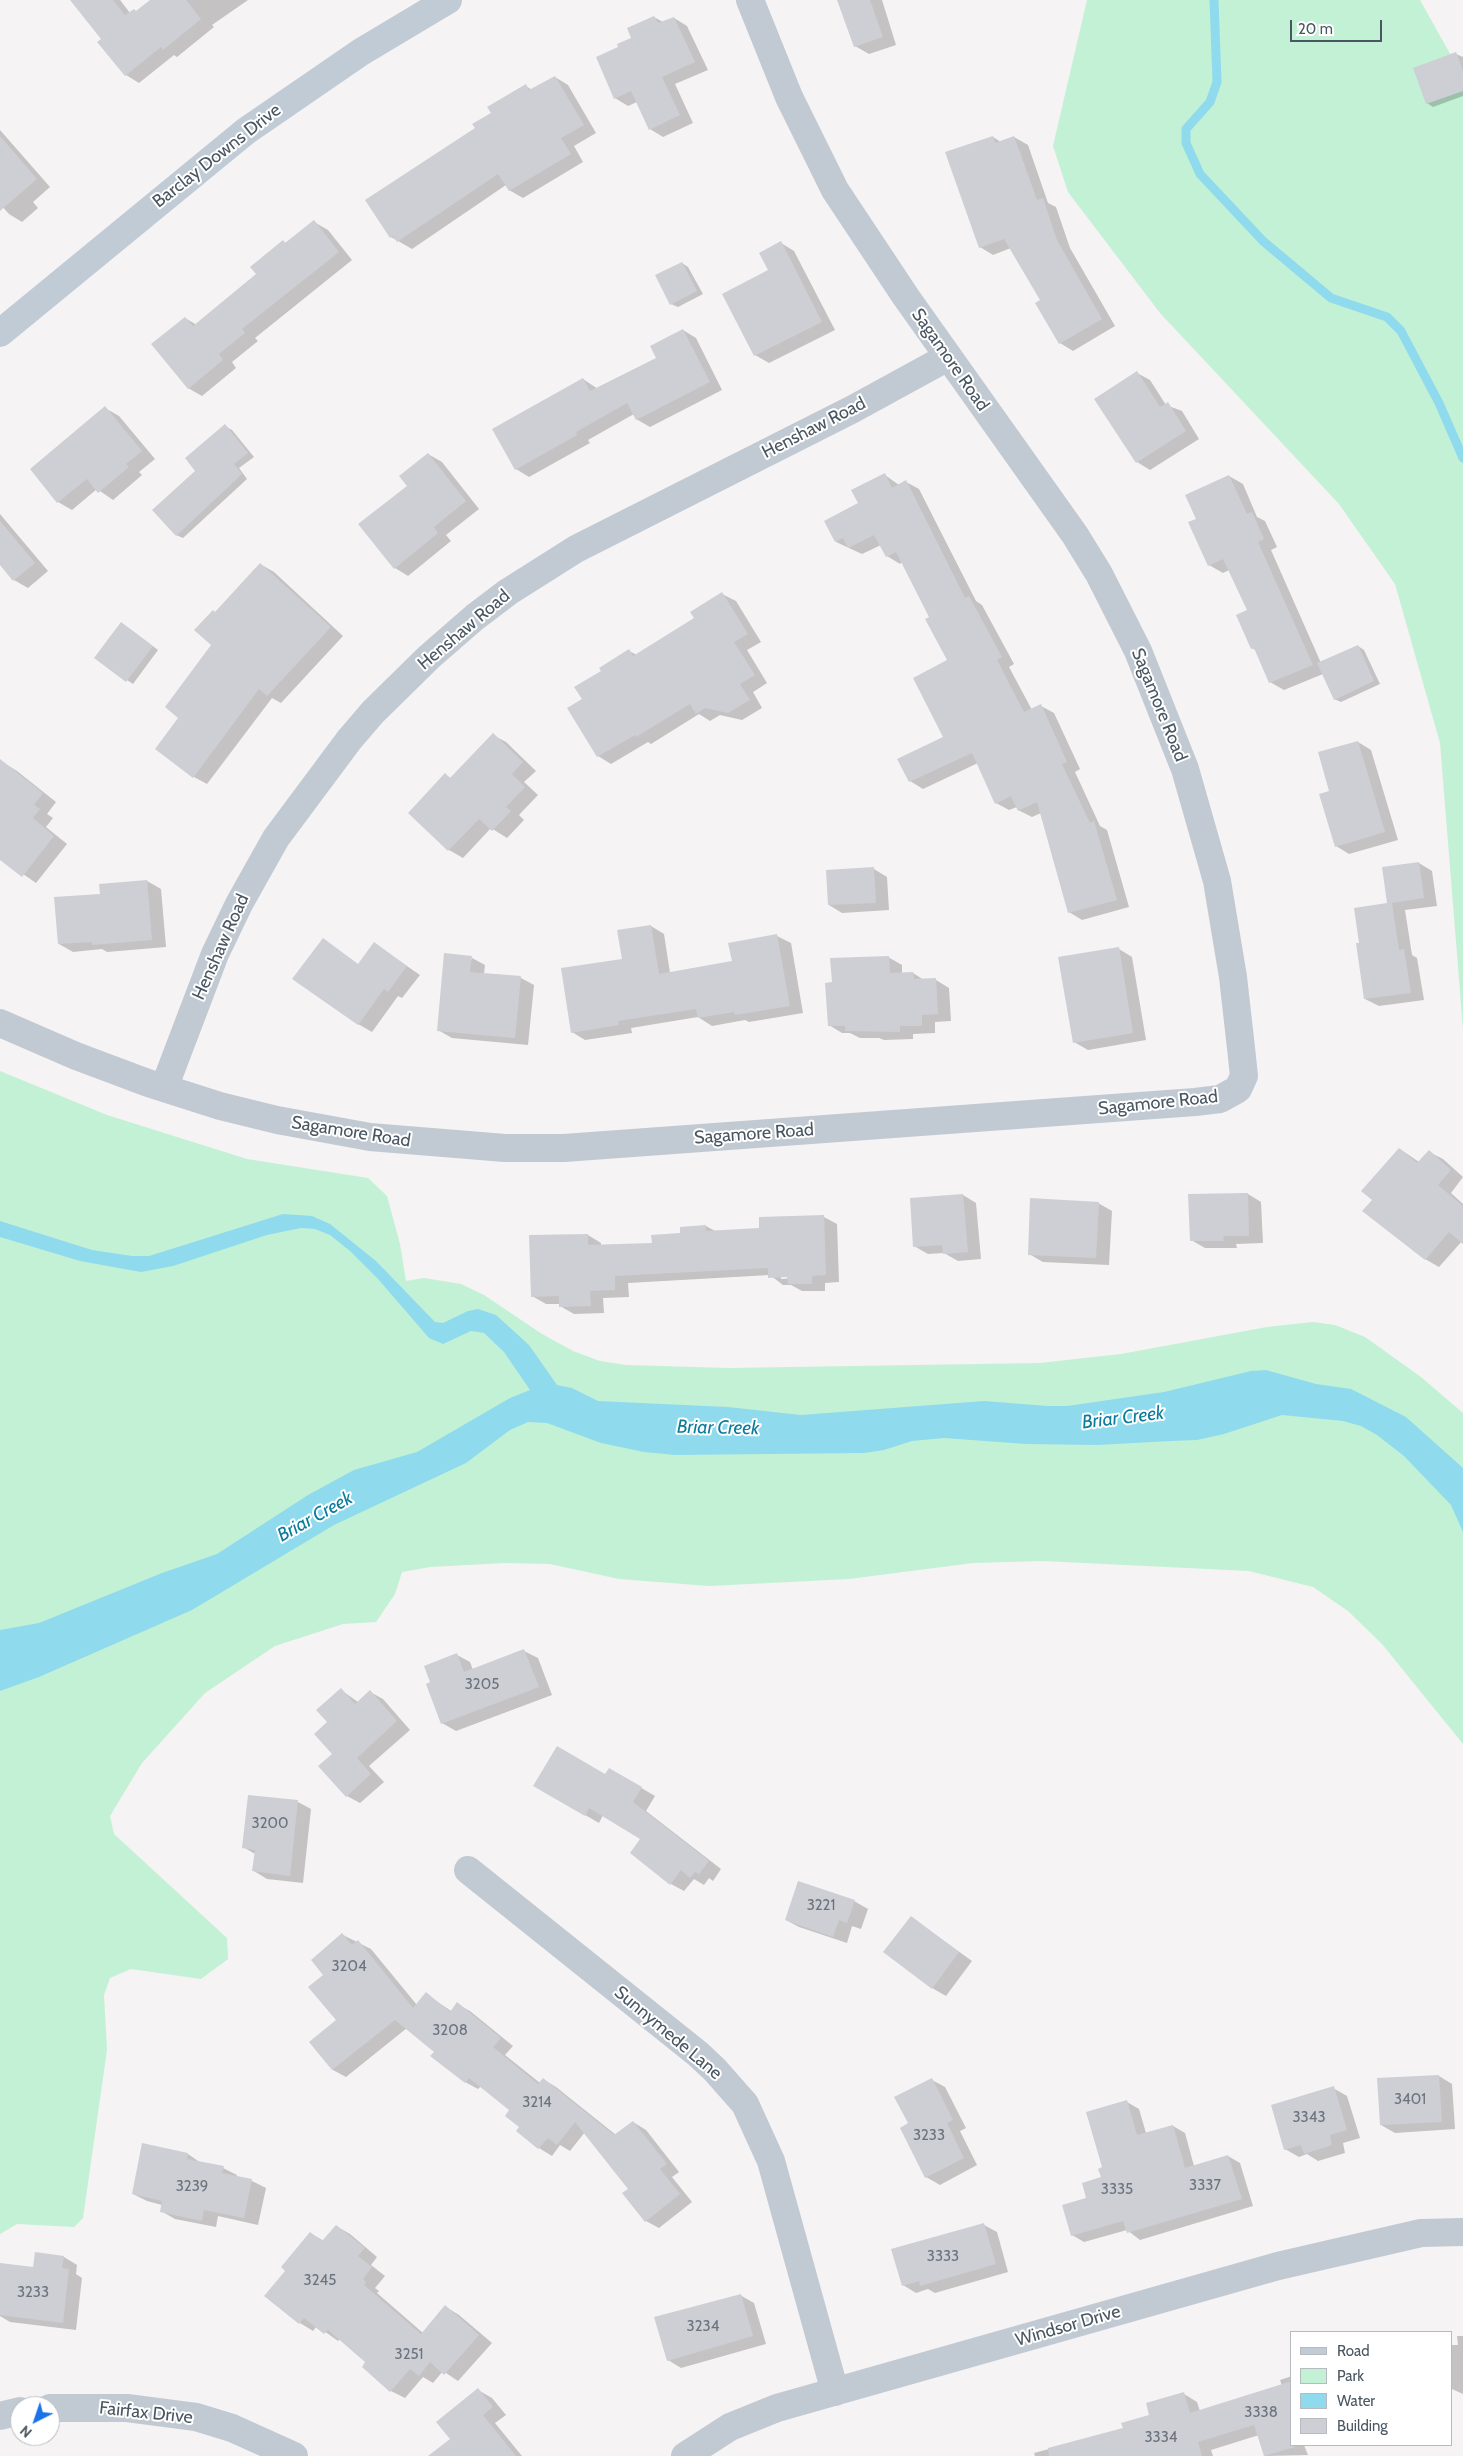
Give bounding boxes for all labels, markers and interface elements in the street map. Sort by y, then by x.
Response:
scale bar [1293,10,1386,42]
text: 20 m [1298,20,1333,38]
street label: Barclay Downs Drive [149,99,285,213]
street label: Sagamore Road [907,305,993,415]
street label: Henshaw Road [759,393,869,463]
street label: Henshaw Road [414,585,514,675]
street label: Sagamore Road [1126,645,1192,765]
street label: Henshaw Road [188,891,254,1003]
street label: Sagamore Road [1097,1086,1219,1120]
street label: Sagamore Road [290,1112,412,1152]
street label: Sagamore Road [693,1119,815,1149]
water label: Briar Creek [1081,1402,1165,1434]
water label: Briar Creek [677,1416,759,1440]
water label: Briar Creek [273,1487,357,1547]
house number: 3205 [465,1676,499,1694]
house number: 3200 [252,1815,288,1833]
house number: 3221 [807,1897,835,1915]
house number: 3204 [331,1958,367,1976]
street label: Sunnymede Lane [610,1982,726,2084]
house number: 3208 [432,2022,468,2040]
house number: 3401 [1394,2091,1426,2109]
house number: 3214 [522,2094,552,2112]
house number: 3343 [1292,2109,1326,2127]
house number: 3233 [913,2127,945,2145]
house number: 3337 [1189,2177,1221,2195]
house number: 3239 [176,2178,208,2196]
house number: 3335 [1101,2181,1133,2199]
house number: 3333 [927,2248,959,2266]
house number: 3245 [304,2272,336,2290]
house number: 3233 [17,2284,49,2302]
street label: Windsor Drive [1013,2301,1123,2351]
house number: 3234 [687,2318,719,2336]
legend [1290,2331,1453,2446]
text: Road [1337,2342,1370,2360]
house number: 3251 [395,2346,423,2364]
text: Park [1337,2367,1364,2385]
text: Water [1337,2392,1375,2410]
north arrow [10,2396,60,2446]
street label: Fairfax Drive [98,2397,194,2429]
house number: 3338 [1244,2404,1278,2422]
text: Building [1337,2417,1388,2435]
text: N [16,2422,35,2442]
house number: 3334 [1144,2429,1178,2447]

